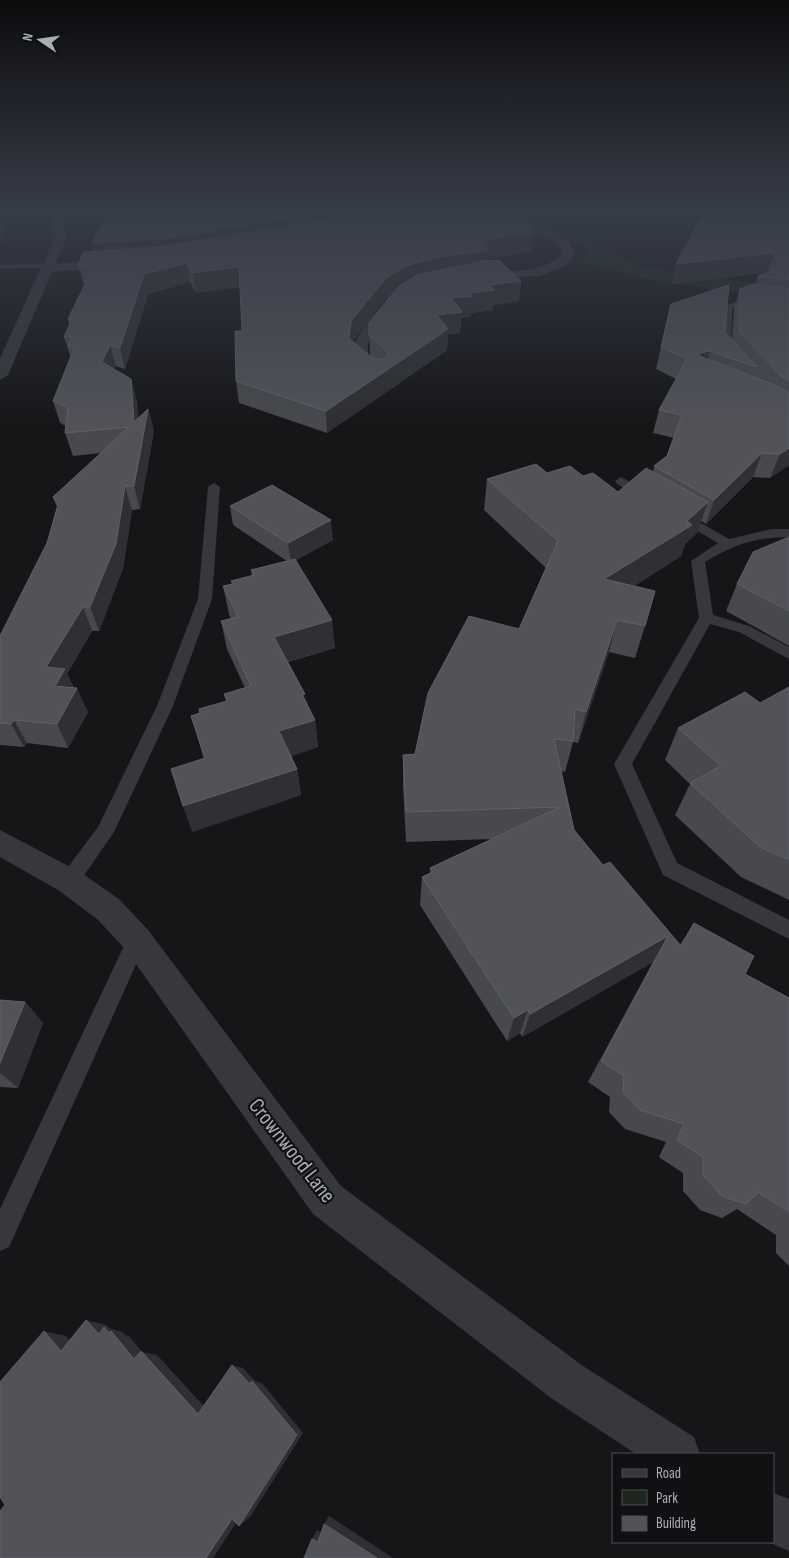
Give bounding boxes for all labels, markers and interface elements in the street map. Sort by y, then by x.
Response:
north arrow [15,15,65,65]
text: N [19,32,37,43]
street label: Crownwood Lane [243,1093,341,1209]
legend [612,1453,774,1543]
text: Road [656,1464,681,1483]
text: Park [656,1489,678,1508]
text: Building [656,1514,696,1533]

